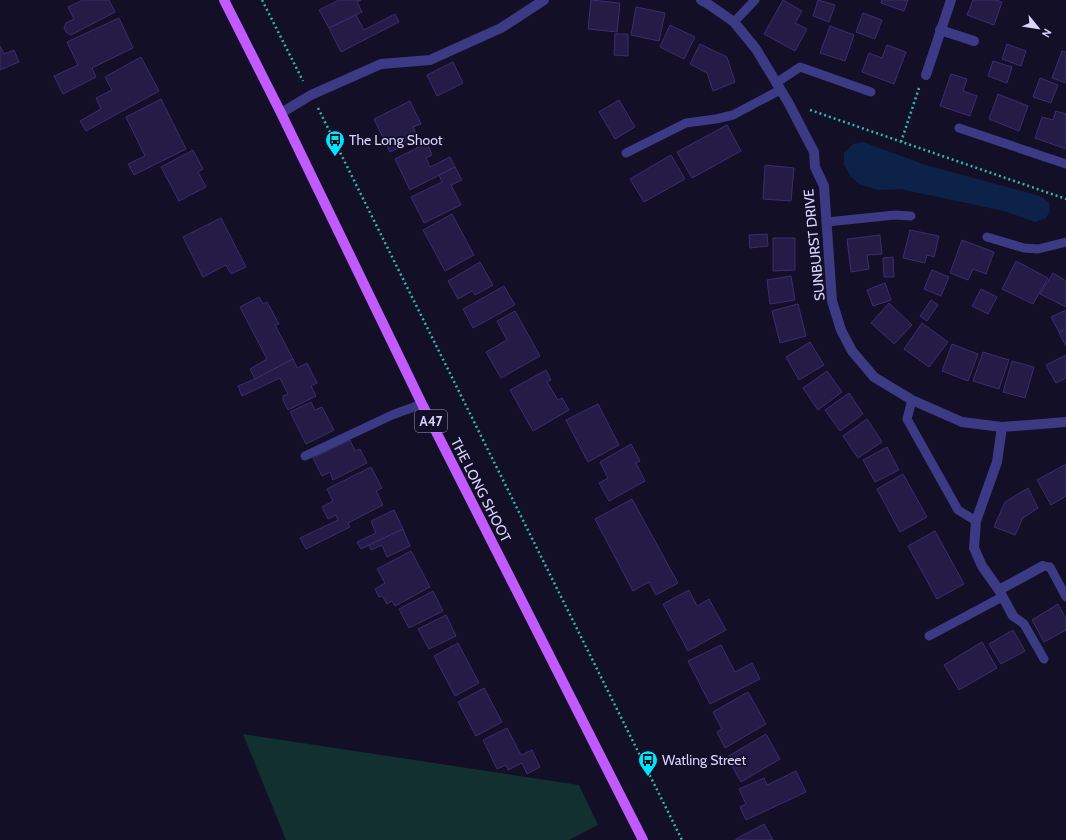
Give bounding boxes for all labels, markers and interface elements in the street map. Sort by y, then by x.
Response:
north arrow [1018,8,1058,48]
text: N [1039,26,1055,40]
bus stop icon: The Long Shoot [324,129,346,157]
place label: The Long Shoot [349,131,443,149]
street label: SUNBURST DRIVE [799,188,829,302]
road number: A47 [415,410,447,432]
street label: THE LONG SHOOT [447,435,515,546]
bus stop icon: Watling Street [637,749,659,777]
place label: Watling Street [662,751,746,769]

